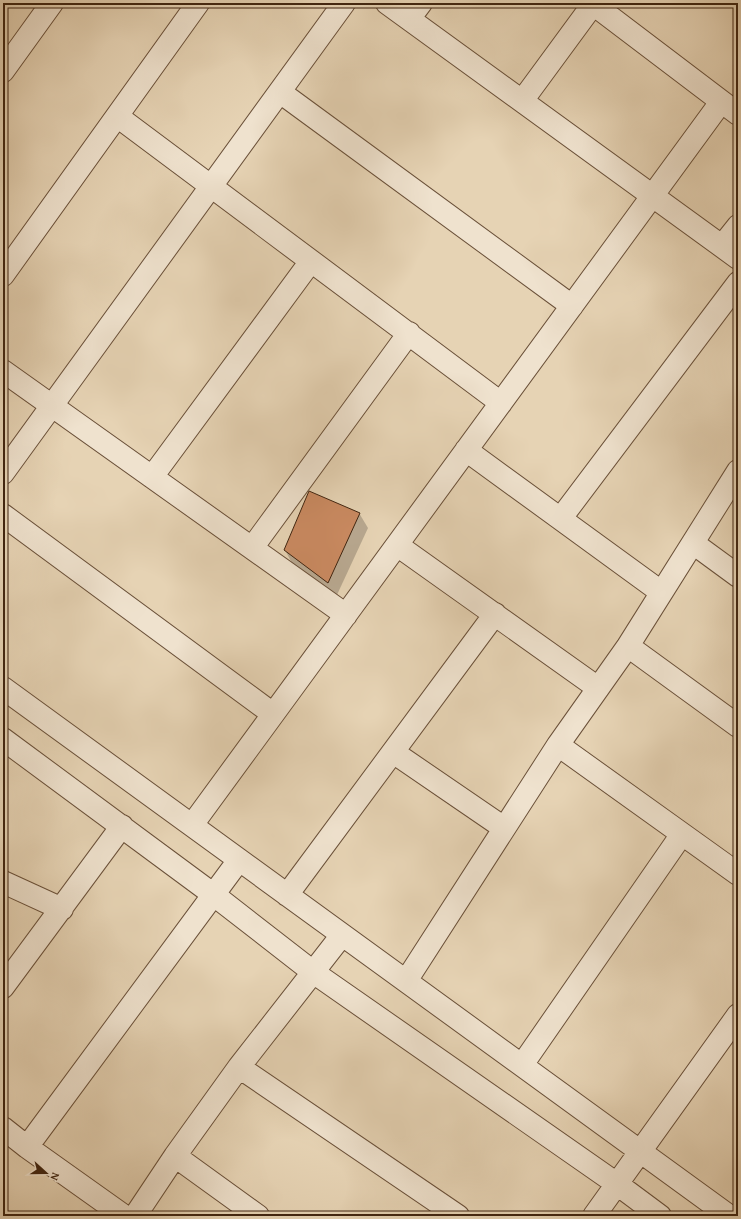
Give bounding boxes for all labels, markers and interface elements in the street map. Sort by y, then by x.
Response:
north arrow [26,1153,66,1193]
text: N [46,1170,64,1183]

